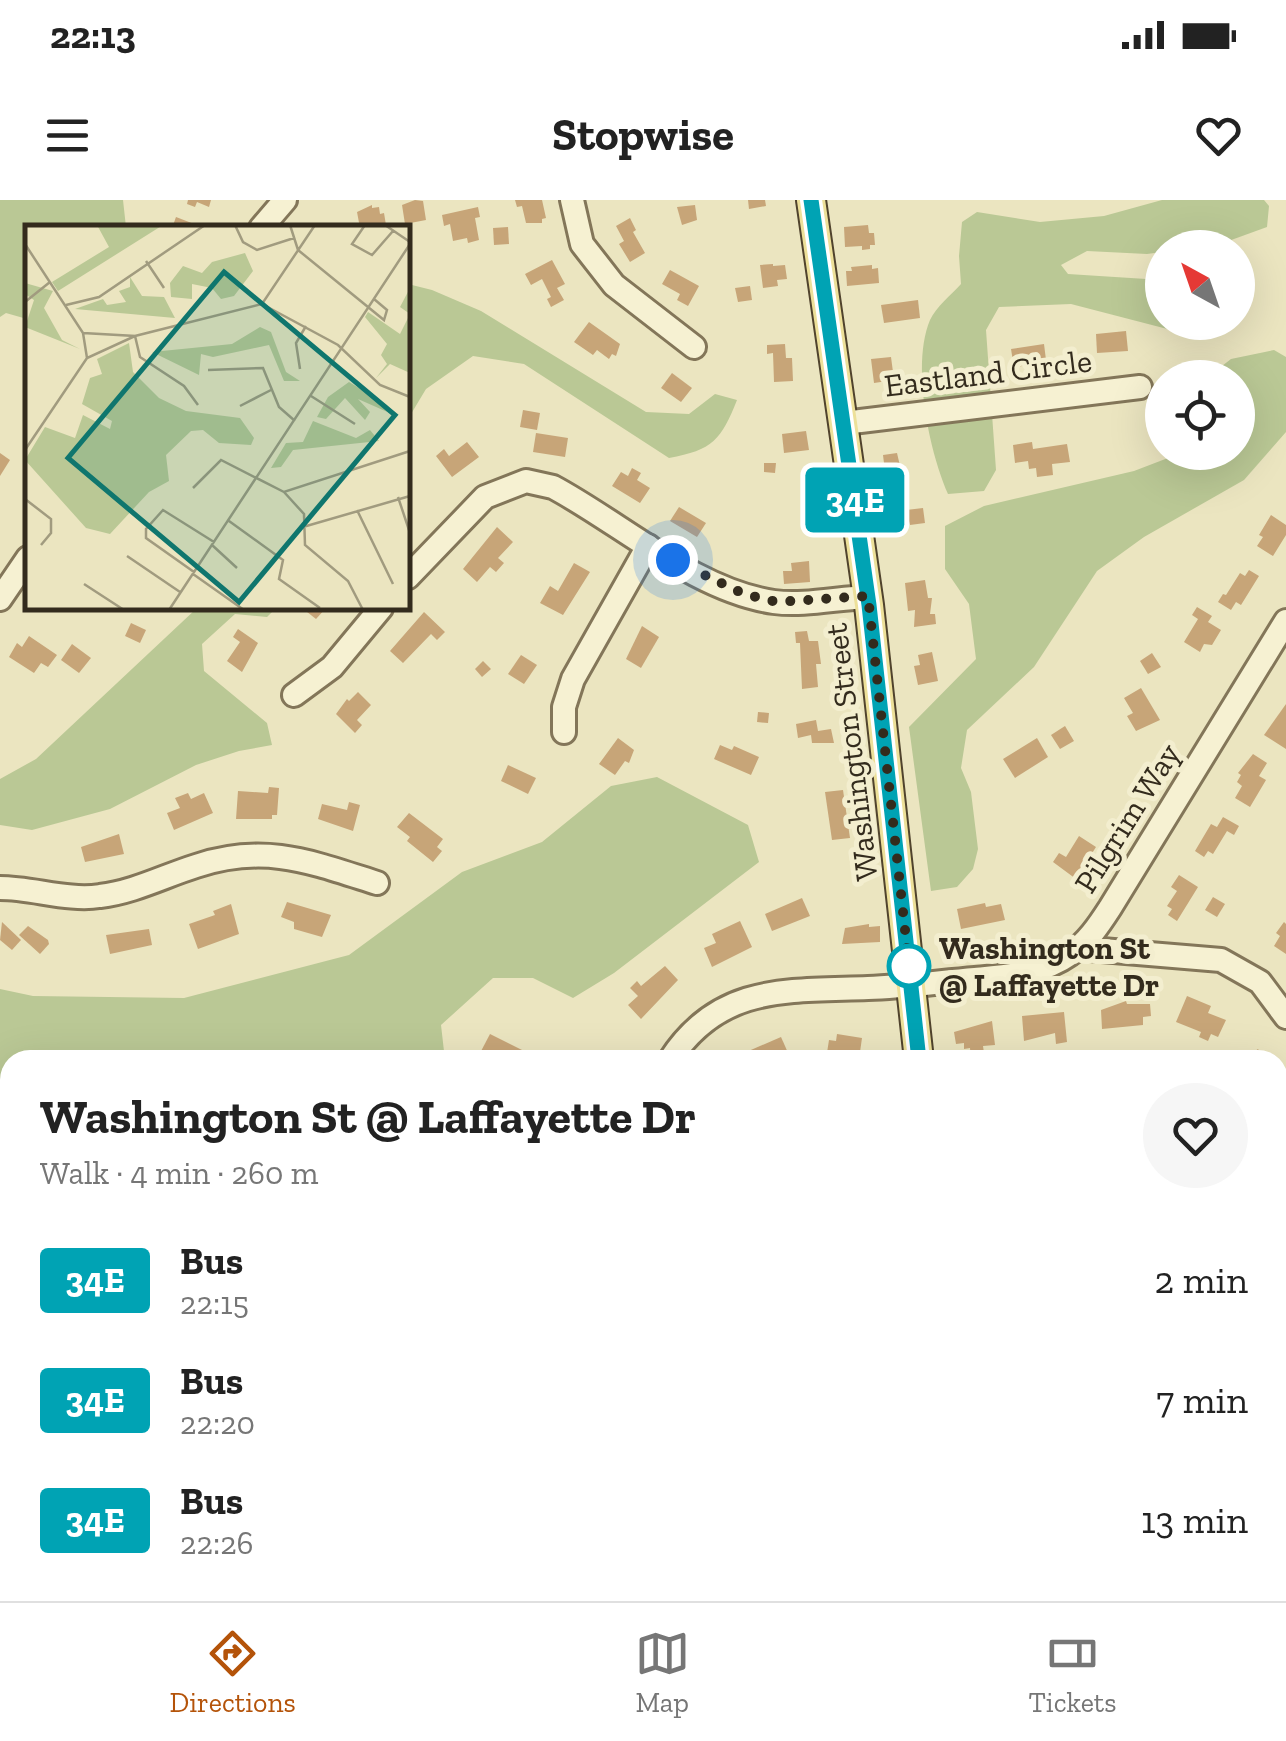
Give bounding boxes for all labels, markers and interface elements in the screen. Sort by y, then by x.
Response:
text: 22:13 [50,12,136,58]
icon: menu [40,108,95,163]
text: Stopwise [552,108,734,162]
icon: heart [1191,108,1246,163]
inset map [25,225,410,610]
north arrow [1145,230,1255,340]
map controls [1145,230,1255,470]
street label: Eastland Circle [882,341,1094,405]
button: locate [1145,360,1255,470]
line badge: 34E [798,468,912,532]
text: 34E [825,479,885,521]
your location [648,535,698,585]
street label: Washington Street [816,621,886,883]
street label: Pilgrim Way [1066,736,1188,900]
place label: Washington St @ Laffayette Dr [939,929,1159,1004]
marker: Washington St @ Laffayette Dr [888,945,930,987]
button: heart [1143,1083,1248,1188]
text: Washington St @ Laffayette Dr [40,1088,696,1145]
text: Walk · 4 min · 260 m [40,1154,318,1192]
text: Bus [180,1238,243,1284]
text: 2 min [1155,1257,1248,1303]
text: 34E [65,1259,125,1301]
text: 22:15 [180,1284,249,1322]
text: Bus [180,1358,243,1404]
text: 7 min [1156,1377,1248,1423]
text: 34E [65,1379,125,1421]
text: 22:20 [180,1404,255,1442]
text: Bus [180,1478,243,1524]
text: 13 min [1141,1497,1248,1543]
text: 34E [65,1499,125,1541]
text: 22:26 [180,1524,254,1562]
tab: Directions [169,1626,296,1719]
tab: Map [635,1626,690,1719]
tab: Tickets [1028,1626,1117,1719]

